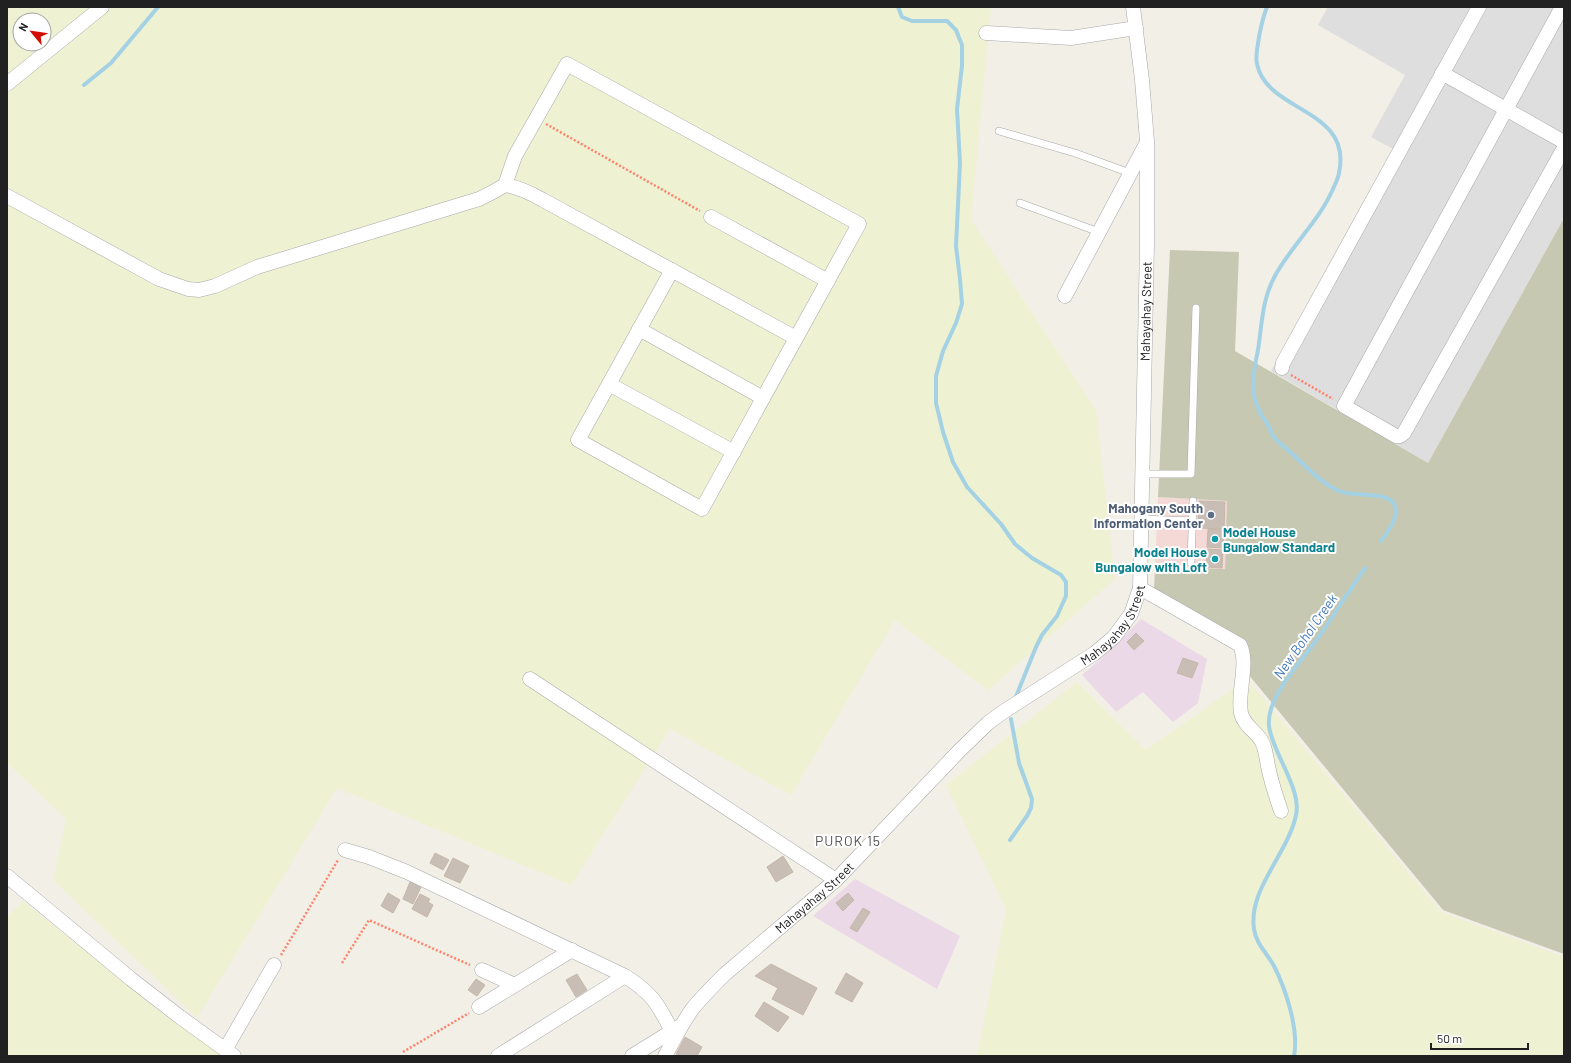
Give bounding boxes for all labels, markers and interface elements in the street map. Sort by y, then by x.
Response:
north arrow [12,12,52,52]
text: N [15,21,30,33]
street label: Mahayahay Street [1137,261,1155,361]
place label: Mahogany South Information Center [1094,500,1203,531]
marker: Mahogany South Information Center [1206,510,1216,520]
place label: Model House Bungalow Standard [1223,524,1335,555]
marker: Model House Bungalow Standard [1210,534,1220,544]
place label: Model House Bungalow with Loft [1095,544,1207,575]
marker: Model House Bungalow with Loft [1210,554,1220,564]
street label: Mahayahay Street [1077,585,1148,668]
water label: New Bohol Creek [1269,590,1341,682]
district label: PUROK 15 [815,832,881,849]
street label: Mahayahay Street [772,858,857,936]
scale bar [1431,1025,1528,1051]
text: 50 m [1437,1031,1462,1045]

